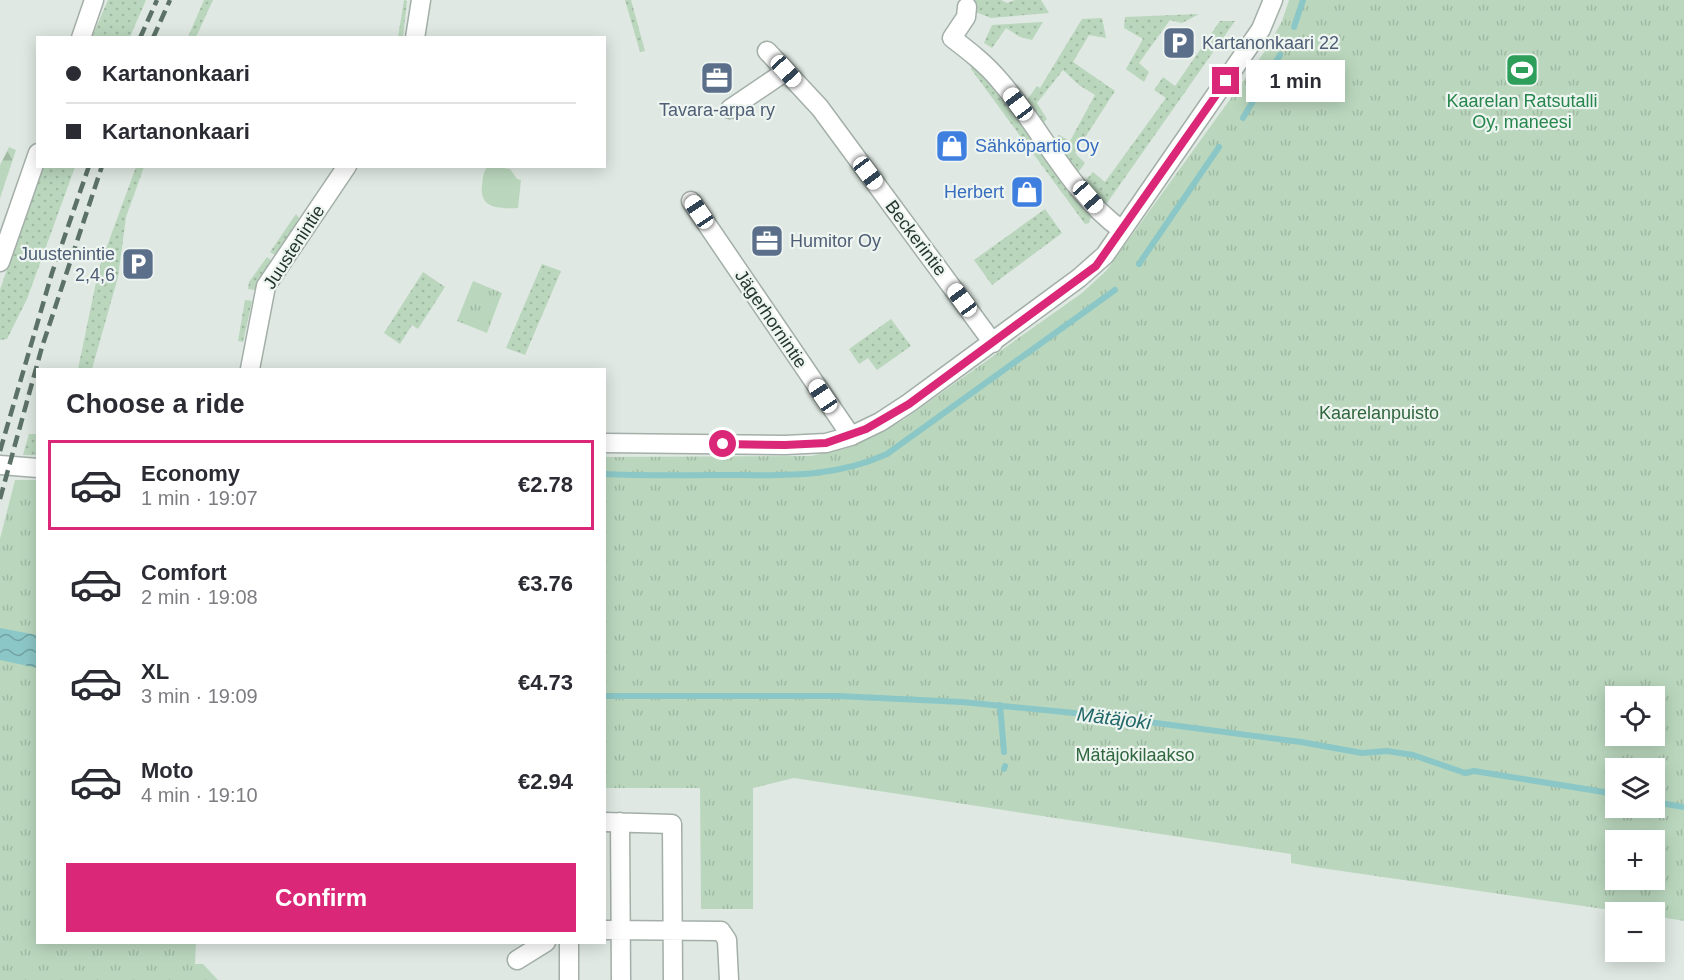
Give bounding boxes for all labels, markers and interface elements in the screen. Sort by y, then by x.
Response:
parking icon: Kartanonkaari 22 [1161,25,1197,61]
place label: Kartanonkaari 22 [1202,33,1339,53]
car [767,52,805,90]
sports icon: Kaarelan Ratsutalli Oy, maneesi [1504,52,1540,88]
office icon: Tavara-arpa ry [699,60,735,96]
callout: 1 min [1247,60,1346,102]
text: Kartanonkaari [102,61,250,86]
route end [1212,67,1239,94]
text: 1 min [1269,70,1322,92]
car [1000,84,1036,124]
place label: Kaarelan Ratsutalli Oy, maneesi [1446,91,1598,132]
place label: Tavara-arpa ry [659,100,775,120]
text: Kartanonkaari [102,119,250,144]
shop icon: Sähköpartio Oy [934,128,970,164]
place label: Sähköpartio Oy [975,136,1099,156]
car [850,153,886,193]
shop icon: Herbert [1009,174,1045,210]
car [1069,178,1107,216]
place label: Herbert [944,182,1004,202]
car [681,192,717,232]
street label: Beckerintie [881,196,951,280]
street label: Juustenintie [259,201,329,293]
office icon: Humitor Oy [749,223,785,259]
place label: Humitor Oy [790,231,881,251]
place label: Juustenintie 2,4,6 [19,244,115,285]
parking icon: Juustenintie 2,4,6 [120,246,156,282]
street label: Jägerhornintie [731,266,811,372]
car [944,280,980,320]
car [805,376,841,416]
text: Choose a ride [66,389,245,419]
park label: Kaarelanpuisto [1319,403,1439,423]
route start [709,430,736,457]
icon: car [69,458,123,512]
text: Economy [141,461,240,486]
text: €2.78 [518,472,573,497]
text: 1 min · 19:07 [141,487,258,509]
icon: car [69,557,123,611]
text: Comfort [141,560,227,585]
text: €3.76 [518,571,573,596]
text: 2 min · 19:08 [141,586,258,608]
icon: car [69,656,123,710]
text: XL [141,659,169,684]
text: €4.73 [518,670,573,695]
text: 3 min · 19:09 [141,685,258,707]
map controls [1605,686,1665,962]
button: locate [1605,686,1665,746]
water label: Mätäjoki [1076,703,1153,734]
park label: Mätäjokilaakso [1075,745,1195,765]
icon: car [69,755,123,809]
text: Moto [141,758,194,783]
button: layers [1605,758,1665,818]
text: €2.94 [518,769,573,794]
text: 4 min · 19:10 [141,784,258,806]
button: + [1605,830,1665,890]
button: Confirm [66,863,576,932]
button: − [1605,902,1665,962]

